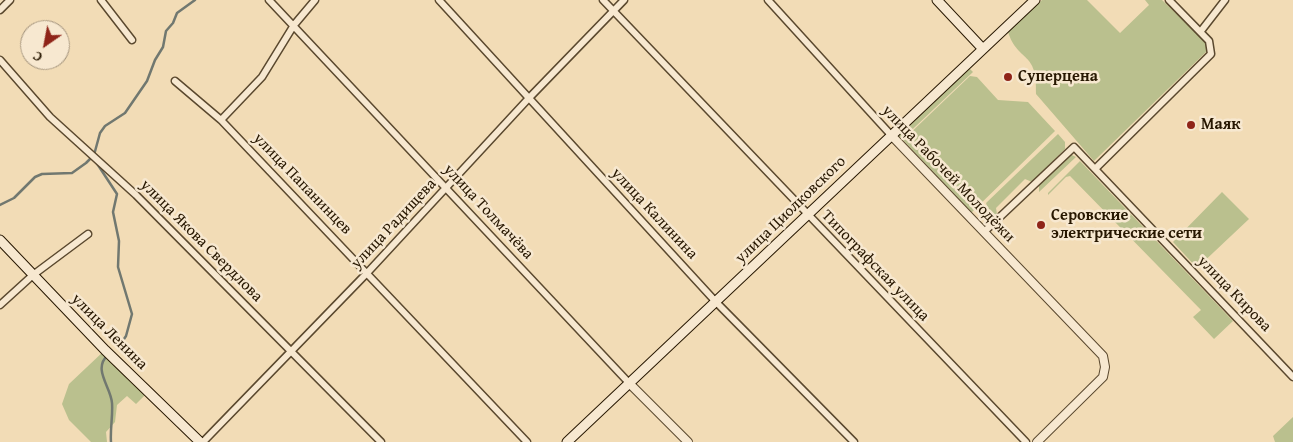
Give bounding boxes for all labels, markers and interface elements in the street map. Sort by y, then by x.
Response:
north arrow [20,20,70,70]
text: С [29,46,46,67]
place label: Суперцена [1018,67,1098,87]
marker: Суперцена [1002,71,1014,83]
street label: улица Рабочей Молодёжи [877,101,1019,247]
place label: Маяк [1201,115,1240,135]
marker: Маяк [1185,119,1197,131]
street label: улица Папанинцев [249,129,355,239]
street label: улица Циолковского [732,152,850,268]
street label: улица Толмачёва [439,160,537,264]
street label: улица Калинина [607,164,701,264]
street label: улица Радищева [347,175,441,273]
street label: улица Якова Свердлова [136,176,266,306]
street label: Типографская улица [817,206,933,326]
place label: Серовские электрические сети [1051,206,1202,244]
marker: Серовские электрические сети [1035,219,1047,231]
street label: улица Кирова [1193,252,1275,336]
street label: улица Ленина [67,290,151,374]

